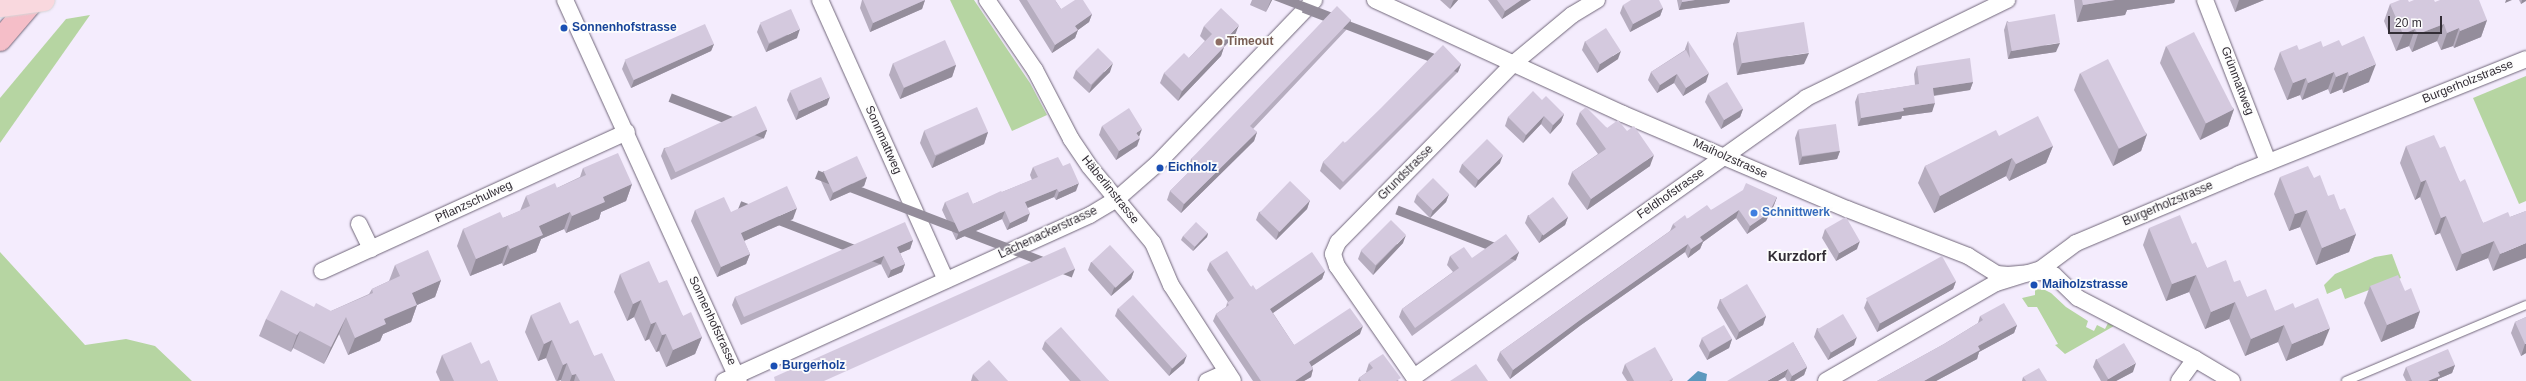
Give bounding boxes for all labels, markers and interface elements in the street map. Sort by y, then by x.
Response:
scale bar [2390,8,2444,34]
text: 20 m [2395,16,2422,30]
place label: Sonnenhofstrasse [572,21,677,35]
marker: Sonnenhofstrasse [559,23,569,33]
place label: Timeout [1227,35,1273,49]
marker: Timeout [1214,37,1224,47]
street label: Grünmattweg [2217,45,2257,117]
street label: Burgerholzstrasse [2420,57,2516,107]
street label: Sonnmattweg [861,104,905,176]
street label: Maiholzstrasse [1691,136,1769,182]
street label: Grundstrasse [1375,142,1437,204]
street label: Häberlinstrasse [1078,153,1142,227]
place label: Eichholz [1168,161,1217,175]
marker: Eichholz [1155,163,1165,173]
street label: Feldhofstrasse [1635,166,1707,222]
street label: Pflanzschulweg [433,178,515,226]
street label: Burgerholzstrasse [2121,178,2215,230]
street label: Lachenackerstrasse [996,204,1100,262]
place label: Schnittwerk [1762,206,1830,220]
marker: Schnittwerk [1749,208,1759,218]
district label: Kurzdorf [1768,248,1826,264]
street label: Sonnenhofstrasse [685,274,739,368]
place label: Maiholzstrasse [2042,278,2128,292]
marker: Maiholzstrasse [2029,280,2039,290]
place label: Burgerholz [782,359,845,373]
marker: Burgerholz [769,361,779,371]

